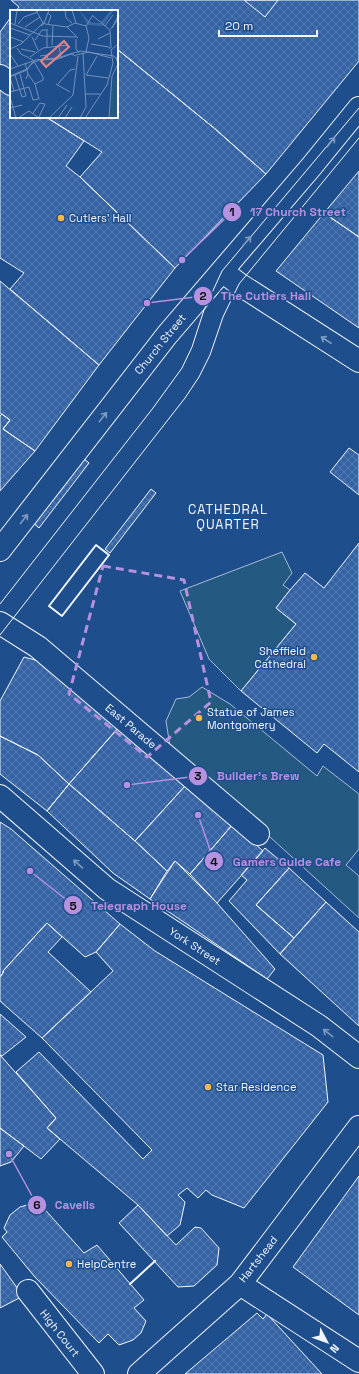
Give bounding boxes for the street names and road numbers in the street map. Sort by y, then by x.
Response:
street label: Church Street [131,311,189,377]
street label: East Parade [103,701,159,751]
street label: York Street [166,924,224,968]
street label: Hartshead [236,1233,280,1285]
street label: High Court [37,1306,83,1360]

